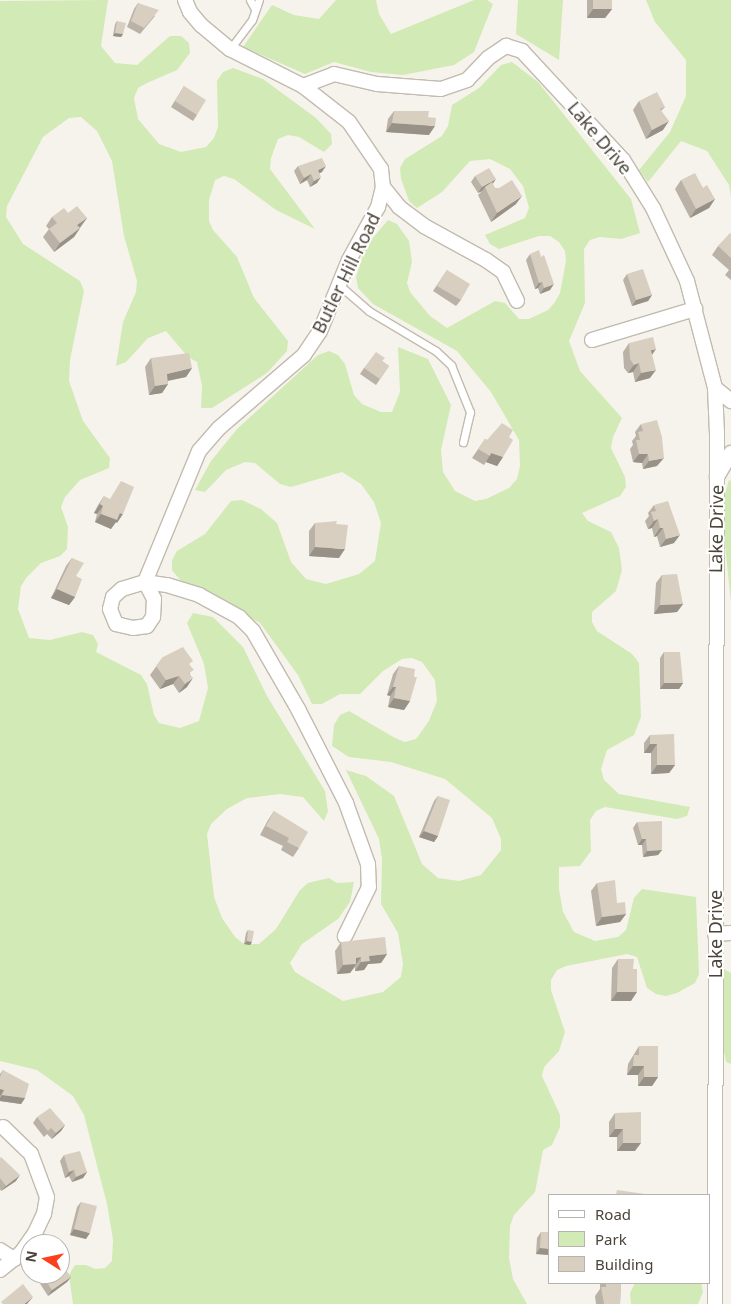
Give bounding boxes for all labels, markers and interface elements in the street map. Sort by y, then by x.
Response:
street label: Lake Drive [563,97,637,179]
street label: Butler Hill Road [307,209,385,337]
street label: Lake Drive [704,485,728,573]
street label: Lake Drive [704,890,726,978]
legend [548,1194,711,1284]
text: Road [595,1204,631,1224]
text: Park [595,1229,627,1249]
north arrow [20,1234,70,1284]
text: N [20,1249,41,1264]
text: Building [595,1254,653,1274]

